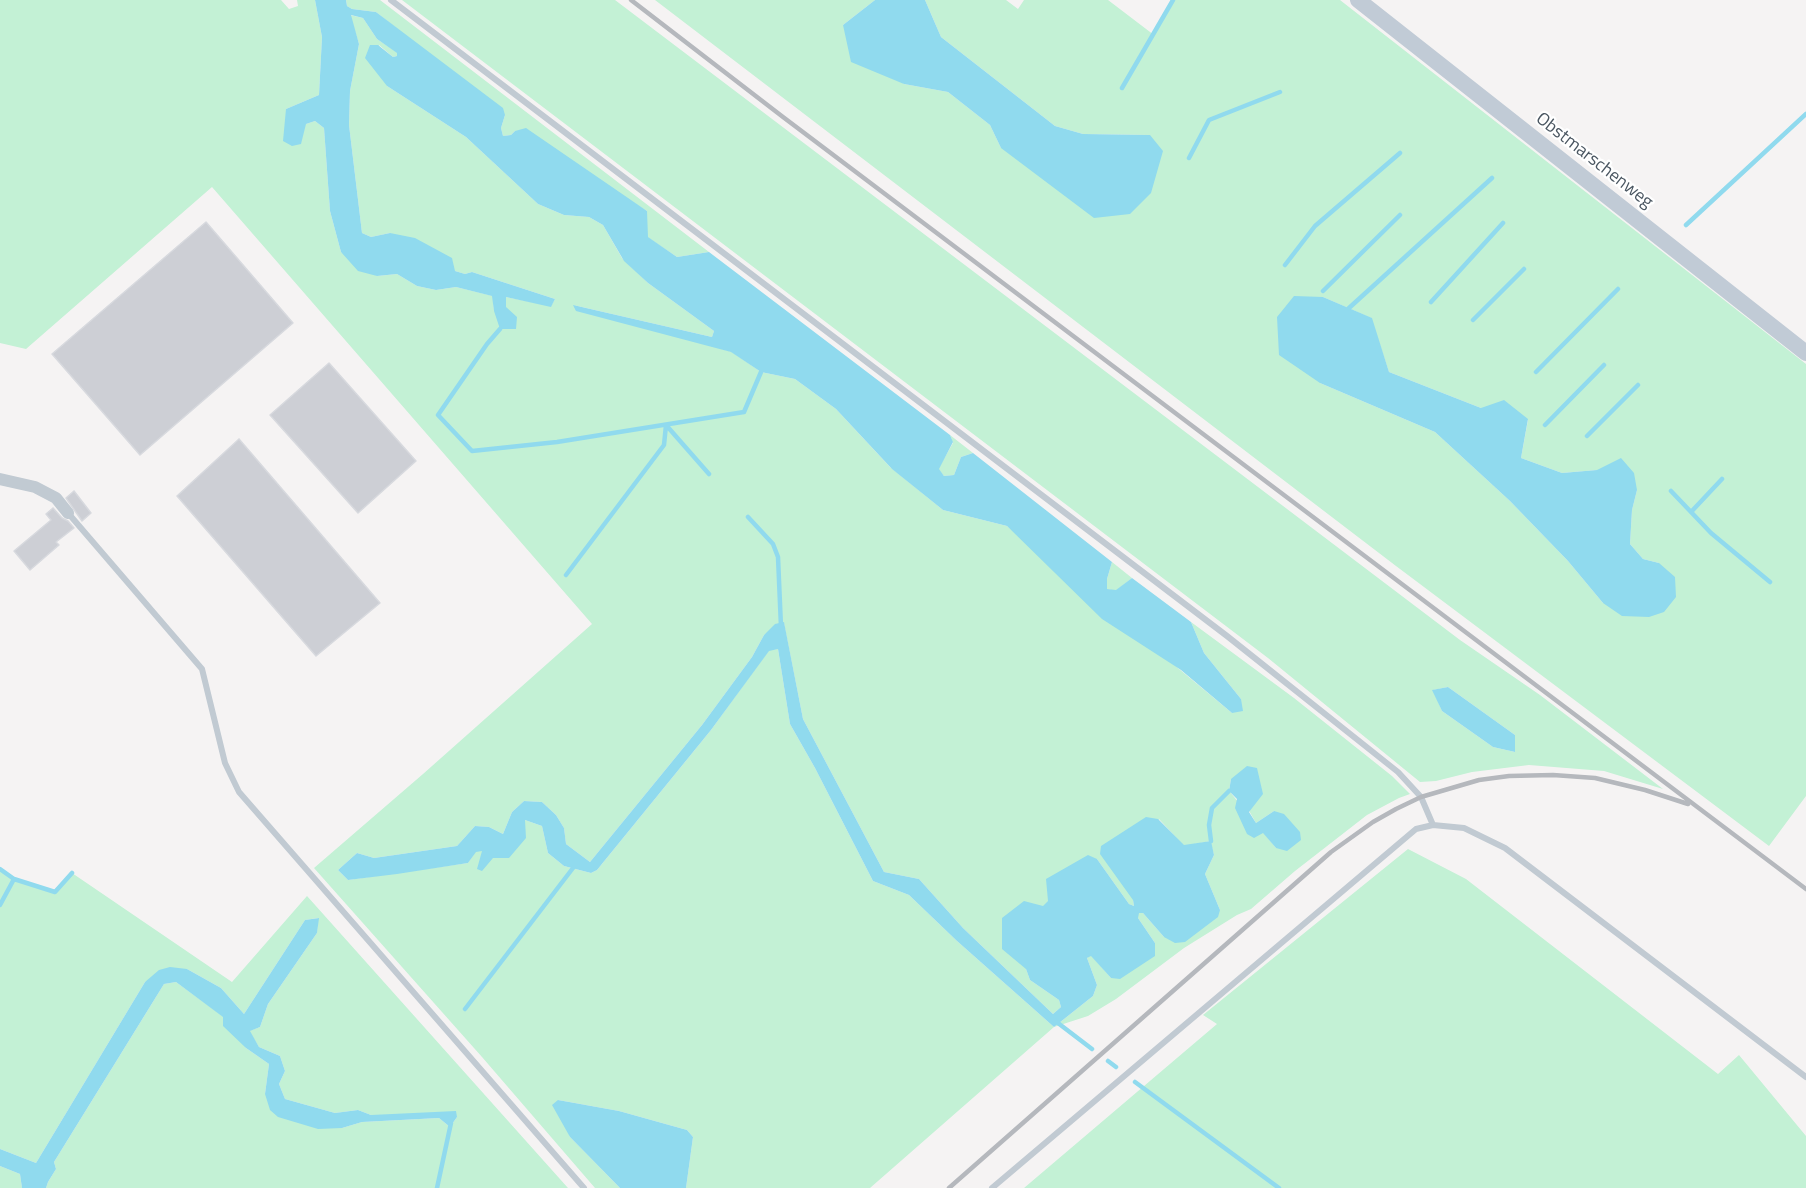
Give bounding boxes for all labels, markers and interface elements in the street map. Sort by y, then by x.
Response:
street label: Obstmarschenweg [1531,109,1657,213]

